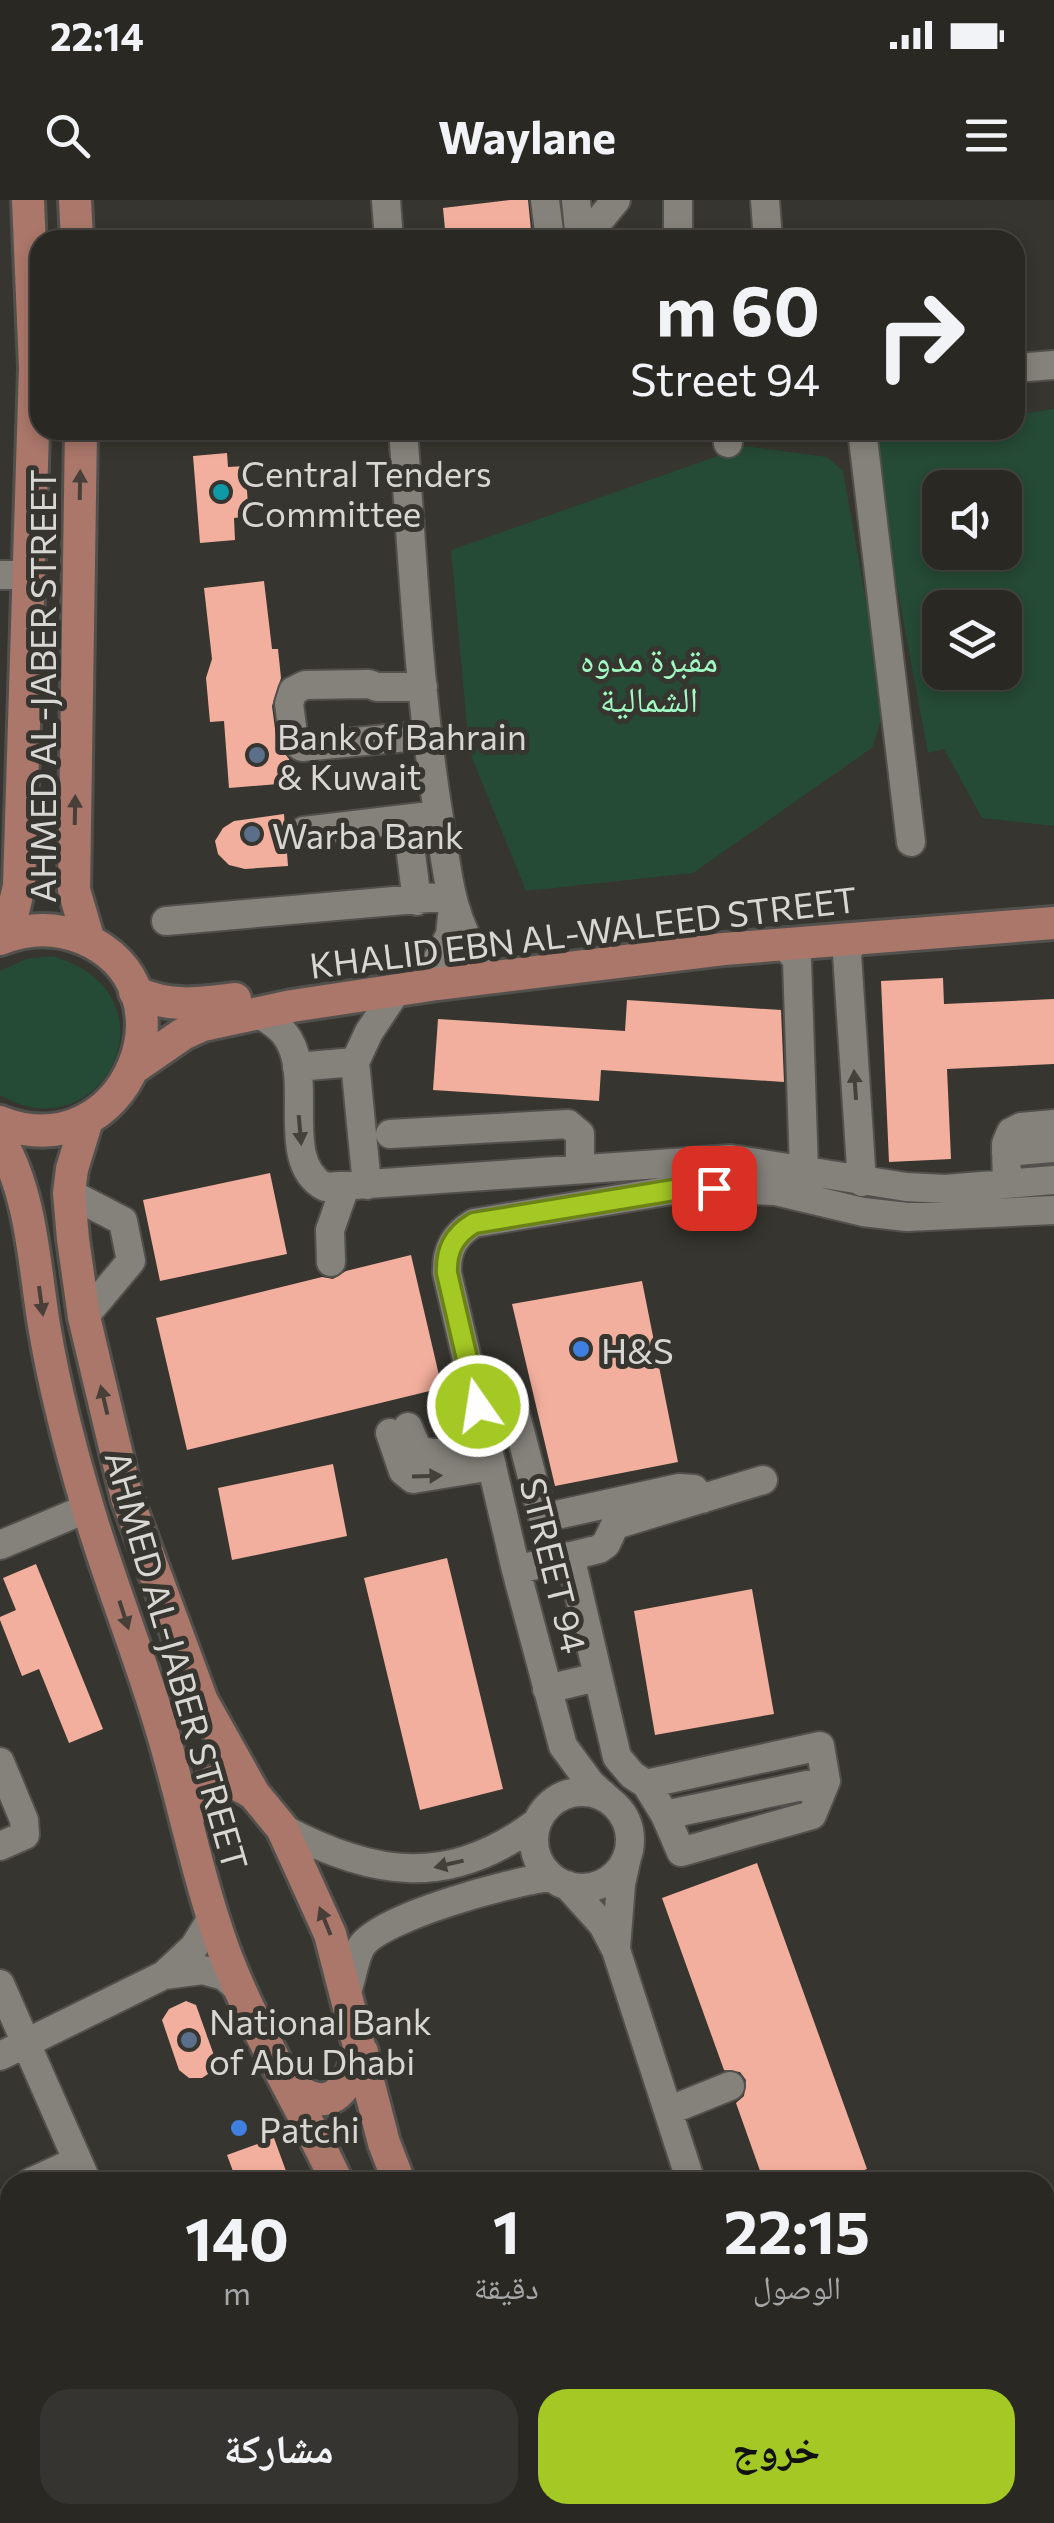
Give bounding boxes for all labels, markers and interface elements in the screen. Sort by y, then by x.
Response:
text: 22:14 [50,12,144,59]
icon: search [40,108,95,163]
text: Waylane [438,108,616,163]
icon: menu [959,108,1014,163]
text: 60 m [656,265,820,350]
icon: right [855,270,985,400]
text: Street 94 [630,350,820,405]
place label: Central Tenders Committee [241,451,492,534]
street label: AHMED AL-JABER STREET [20,469,63,903]
one-way arrow [72,469,88,501]
map controls [922,470,1022,690]
button: sound [922,470,1022,570]
marker: Central Tenders Committee [210,481,232,503]
button: layers [922,590,1022,690]
park label: مقبرة مدوه الشمالية [580,636,718,719]
place label: Bank of Bahrain & Kuwait [277,714,527,797]
marker: Bank of Bahrain & Kuwait [246,744,268,766]
one-way arrow [68,794,84,826]
place label: Warba Bank [272,813,464,856]
marker: Warba Bank [241,823,263,845]
street label: KHALID EBN AL-WALEED STREET [307,876,859,986]
one-way arrow [847,1069,863,1101]
one-way arrow [293,1115,309,1147]
pin [672,1146,757,1231]
icon: arrive [687,1161,742,1216]
one-way arrow [33,1286,49,1317]
place label: H&S [601,1328,673,1371]
marker: H&S [570,1338,592,1360]
position arrow [426,1354,530,1458]
one-way arrow [96,1384,111,1415]
street label: AHMED AL-JABER STREET [98,1446,258,1874]
one-way arrow [412,1468,443,1484]
street label: STREET 94 [512,1473,598,1657]
one-way arrow [117,1600,132,1630]
one-way arrow [433,1856,464,1872]
one-way arrow [316,1906,332,1936]
place label: National Bank of Abu Dhabi [209,1999,432,2082]
marker: National Bank of Abu Dhabi [178,2029,200,2051]
place label: Patchi [259,2107,360,2150]
marker: Patchi [228,2117,250,2139]
text: 1 [493,2193,520,2266]
text: 22:15 [724,2193,870,2266]
text: 140 [185,2200,289,2273]
text: دقيقة [474,2266,539,2306]
text: الوصول [753,2266,841,2306]
text: m [223,2272,251,2312]
button: مشاركة [40,2389,518,2504]
button: خروج [538,2389,1015,2504]

